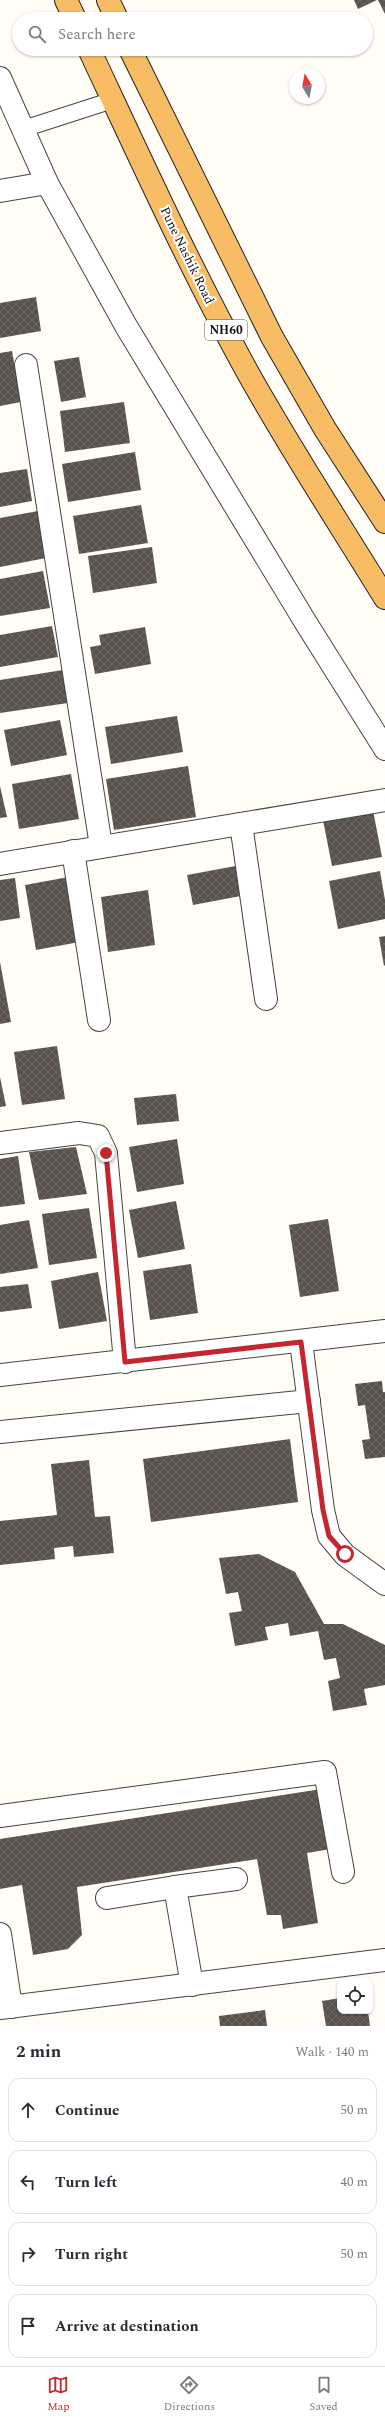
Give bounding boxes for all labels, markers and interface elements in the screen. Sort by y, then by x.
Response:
search box [12,12,373,56]
icon: search [26,23,48,45]
text: Search here [58,23,136,46]
north arrow [289,68,325,104]
street label: Pune Nashik Road [155,203,219,308]
road number: NH60 [205,320,247,340]
route end [97,1144,115,1162]
route start [336,1545,354,1563]
map controls [337,1978,373,2014]
button: locate [337,1978,373,2014]
text: 2 min [16,2039,61,2065]
text: Walk · 140 m [295,2042,369,2062]
icon: ahead [17,2099,39,2121]
text: Continue [55,2099,120,2122]
text: 50 m [341,2100,368,2120]
icon: left [17,2171,39,2193]
text: Turn left [55,2171,117,2194]
text: 40 m [341,2172,368,2192]
icon: right [17,2243,39,2265]
text: Turn right [55,2243,128,2266]
text: 50 m [341,2244,368,2264]
icon: arrive [17,2315,39,2337]
text: Arrive at destination [55,2315,199,2338]
tab: Map [47,2374,69,2415]
tab: Directions [164,2374,215,2415]
tab: Saved [310,2374,338,2415]

